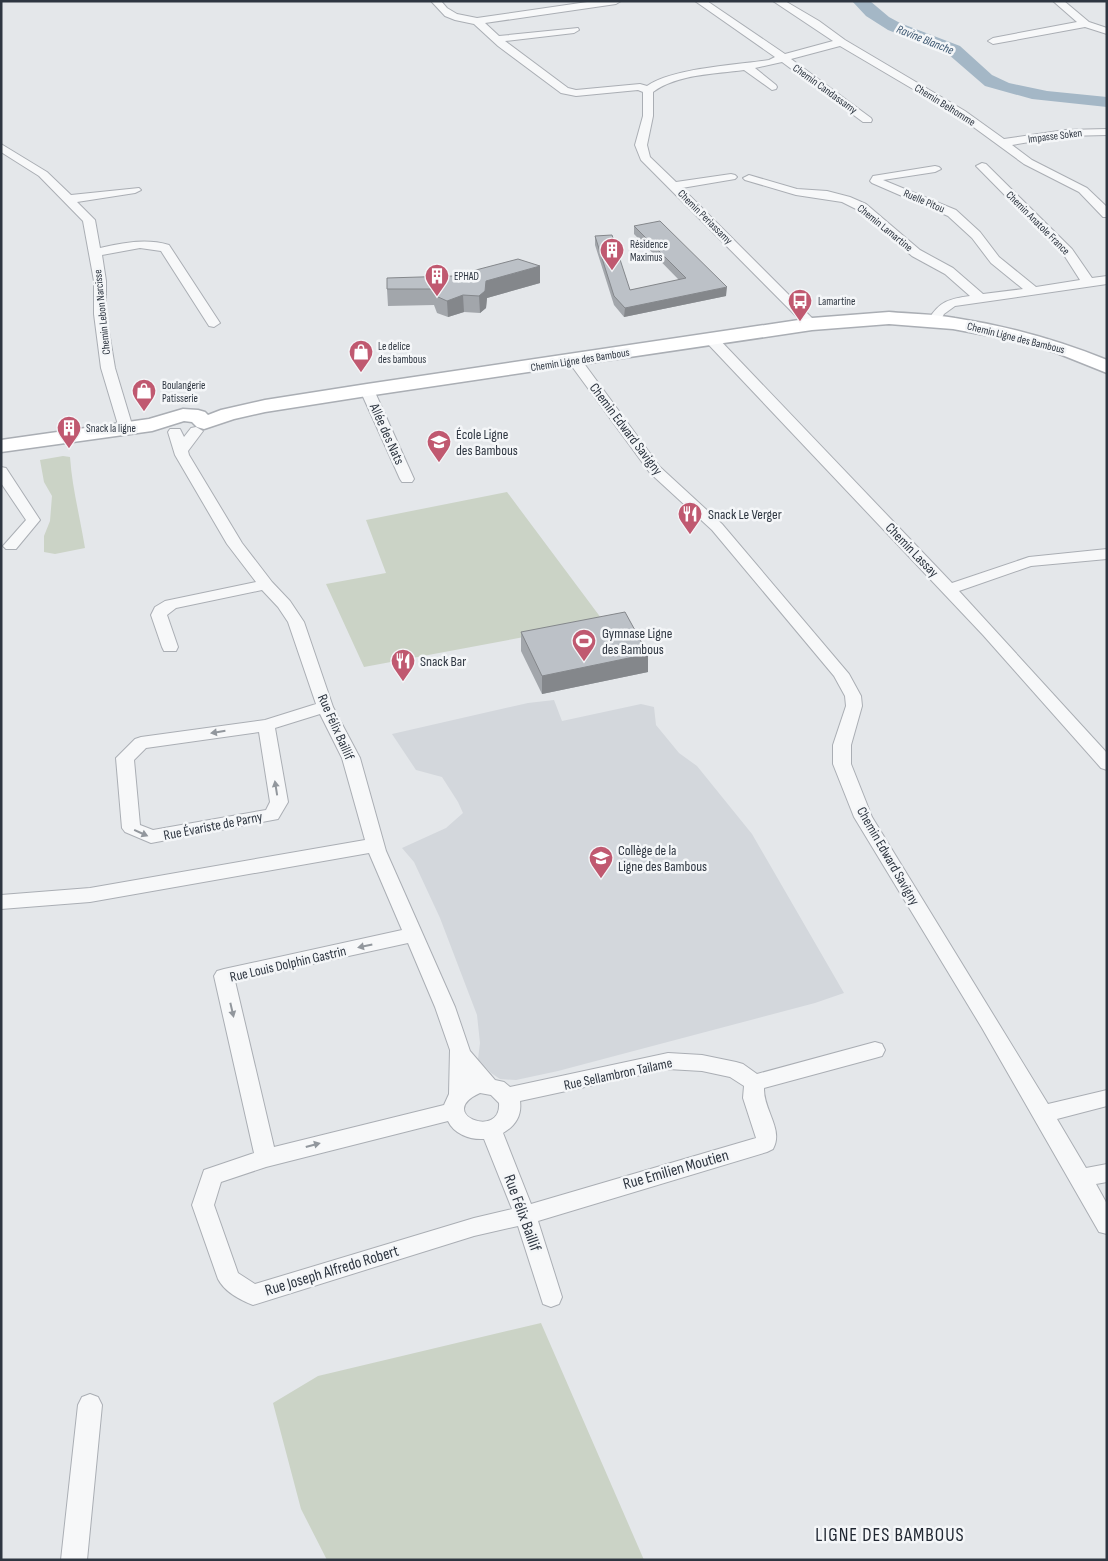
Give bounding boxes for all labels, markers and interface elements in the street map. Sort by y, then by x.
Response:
water label: Ravine Blanche [894,22,956,58]
street label: Chemin Candassamy [790,61,860,117]
street label: Chemin Belhomme [912,81,978,129]
street label: Impasse Soken [1027,126,1083,146]
street label: Chemin Periassamy [675,187,736,248]
street label: Ruelle Pitou [901,187,947,216]
street label: Chemin Anatole France [1003,188,1073,258]
street label: Chemin Lamartine [855,202,915,254]
building icon: Résidence Maximus [599,237,625,271]
place label: Résidence Maximus [630,238,668,264]
building icon: EPHAD [424,263,450,297]
street label: Chemin Lebon Narcisse [91,269,113,355]
place label: EPHAD [454,270,479,283]
bus stop icon: Lamartine [787,288,813,322]
place label: Lamartine [818,295,855,308]
street label: Chemin Ligne des Bambous [966,320,1066,356]
shop icon: Le delice des bambous [348,339,374,373]
place label: Le delice des bambous [378,340,426,366]
street label: Chemin Ligne des Bambous [530,346,630,374]
shop icon: Boulangerie Patisserie [131,378,157,412]
place label: Boulangerie Patisserie [162,379,205,405]
street label: Chemin Edward Savigny [586,380,667,479]
street label: Allée des Nats [366,400,408,467]
building icon: Snack la ligne [56,415,82,449]
place label: Snack la ligne [86,422,136,435]
place label: École Ligne des Bambous [456,426,518,459]
school or university icon: École Ligne des Bambous [426,429,452,463]
restaurant icon: Snack Le Verger [677,501,703,535]
place label: Snack Le Verger [708,506,782,523]
street label: Chemin Lassay [882,519,943,581]
place label: Gymnase Ligne des Bambous [602,625,672,658]
sports icon: Gymnase Ligne des Bambous [571,628,597,662]
restaurant icon: Snack Bar [390,648,416,682]
place label: Snack Bar [420,653,466,670]
street label: Rue Félix Baillif [314,691,358,763]
one-way arrow [209,728,225,736]
one-way arrow [272,779,280,795]
street label: Chemin Edward Savigny [853,804,923,909]
street label: Rue Évariste de Parny [162,808,264,844]
one-way arrow [134,829,148,837]
place label: Collège de la Ligne des Bambous [618,842,707,875]
school or university icon: Collège de la Ligne des Bambous [588,845,614,879]
street label: Rue Louis Dolphin Gastrin [228,942,348,986]
one-way arrow [357,942,373,950]
one-way arrow [228,1003,236,1018]
street label: Rue Sellambron Tailame [562,1054,674,1094]
one-way arrow [306,1141,321,1149]
street label: Rue Emilien Moutien [621,1146,731,1194]
street label: Rue Félix Baillif [499,1172,545,1254]
street label: Rue Joseph Alfredo Robert [263,1242,401,1300]
district label: LIGNE DES BAMBOUS [815,1524,965,1547]

